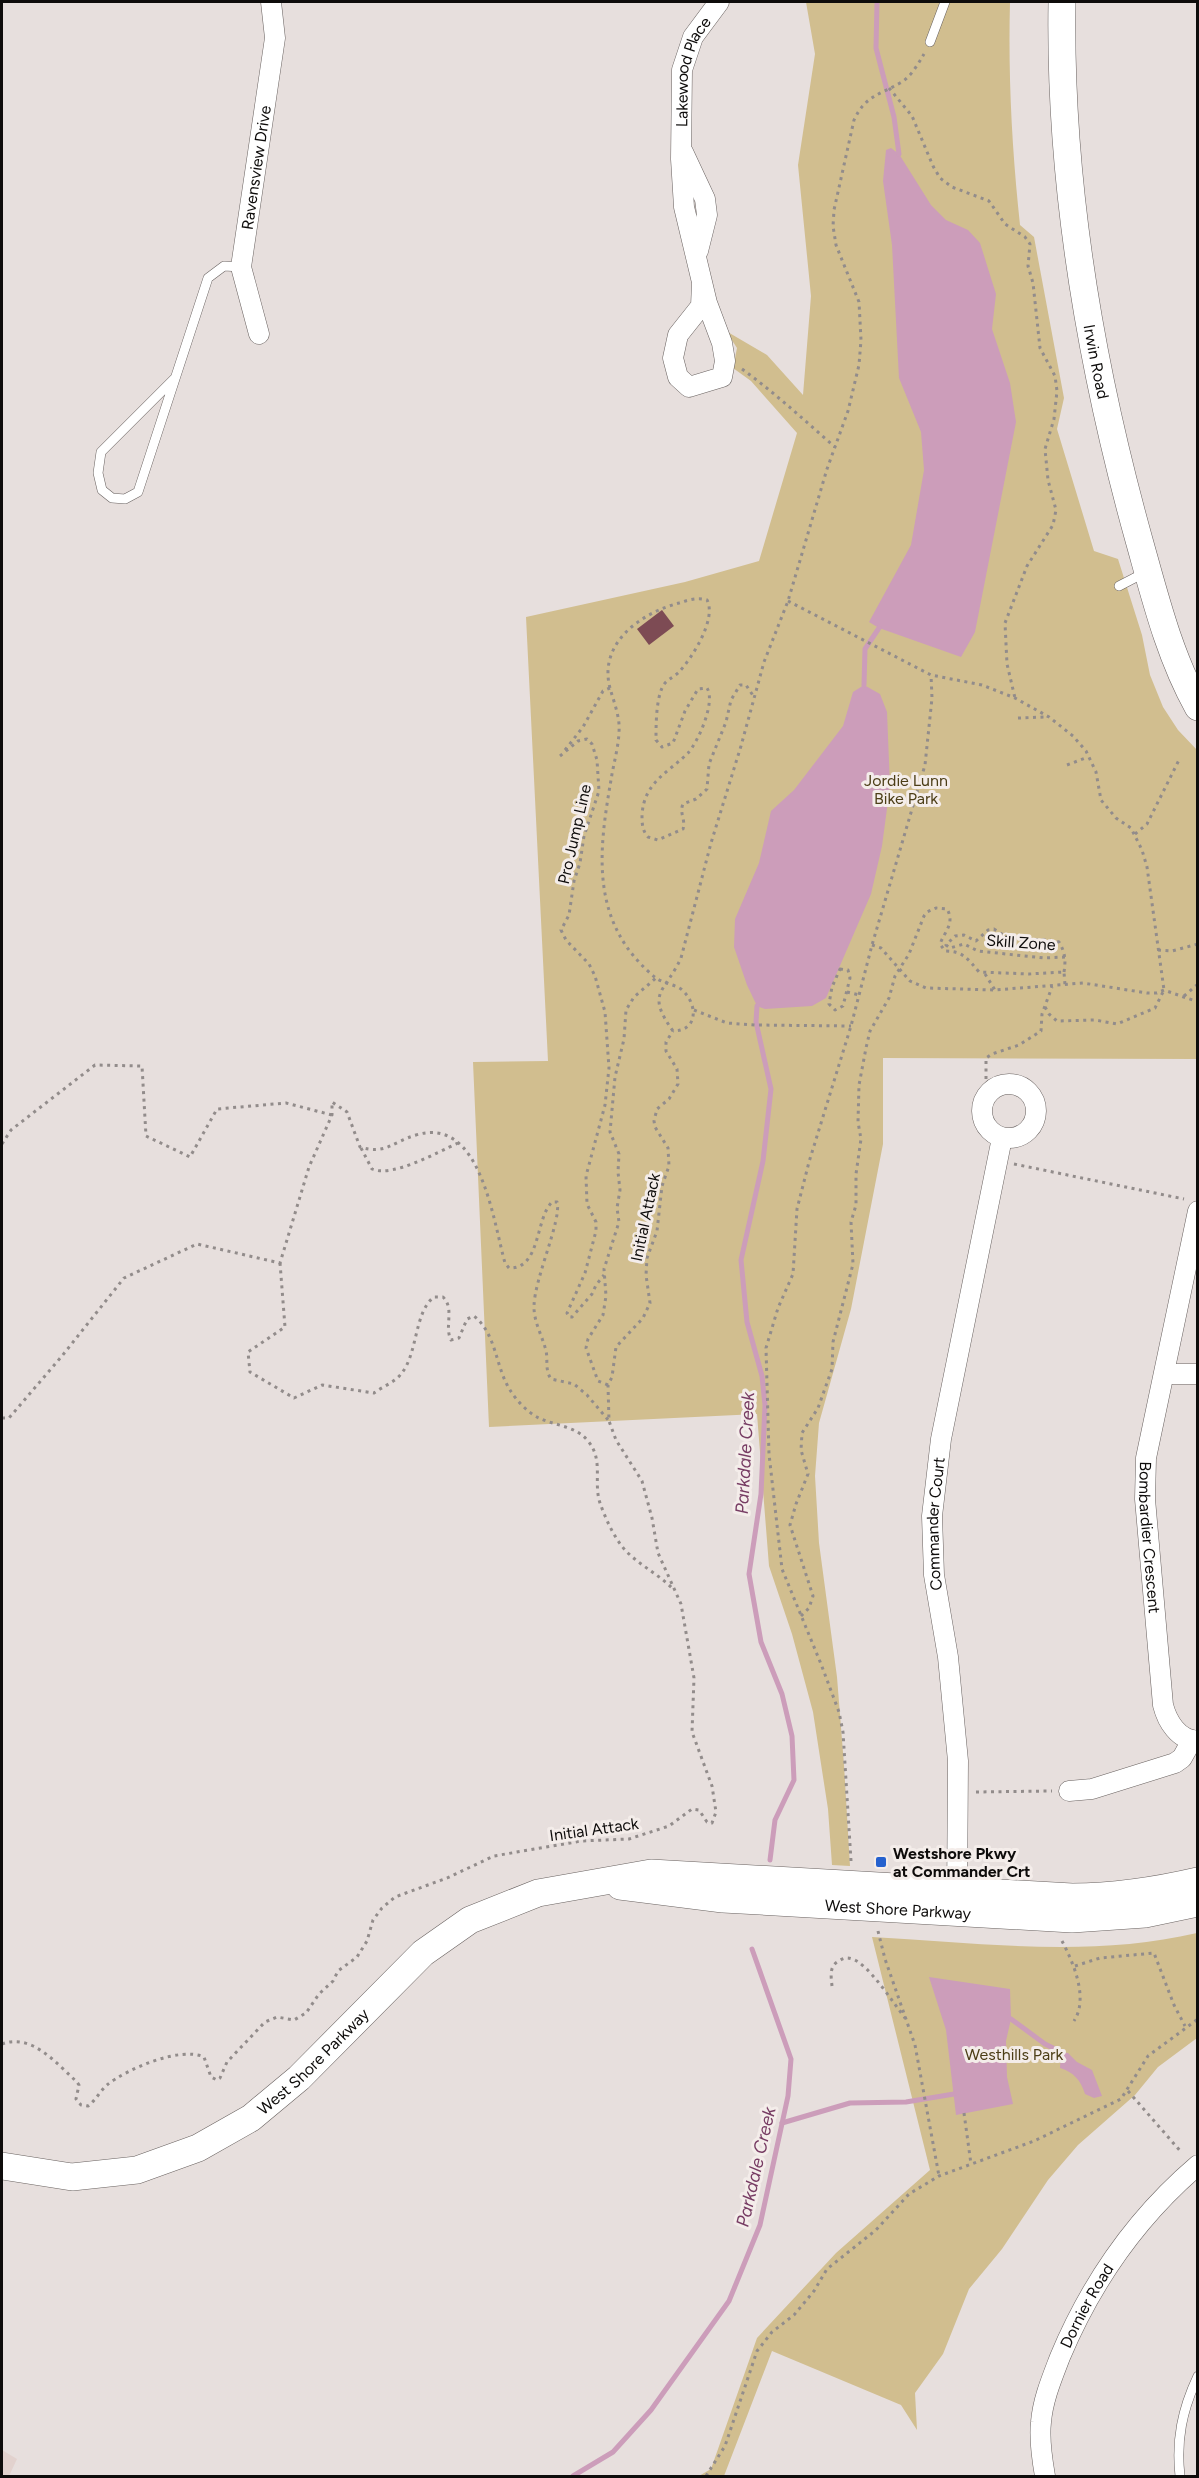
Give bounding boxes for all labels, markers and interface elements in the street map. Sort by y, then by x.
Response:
street label: Lakewood Place [672,13,715,127]
street label: Ravensview Drive [238,104,275,231]
street label: Irwin Road [1080,323,1113,401]
park label: Jordie Lunn Bike Park [864,771,948,808]
street label: Pro Jump Line [554,782,595,886]
street label: Skill Zone [986,931,1057,954]
street label: Initial Attack [627,1171,664,1263]
water label: Parkdale Creek [731,1390,759,1515]
street label: Commander Court [923,1456,949,1592]
street label: Bombardier Crescent [1135,1461,1164,1614]
street label: Initial Attack [548,1814,640,1845]
place label: Westshore Pkwy at Commander Crt [893,1844,1031,1881]
marker: Westshore Pkwy at Commander Crt [874,1855,888,1869]
street label: West Shore Parkway [824,1896,972,1923]
street label: West Shore Parkway [254,2004,373,2119]
park label: Westhills Park [965,2045,1063,2064]
water label: Parkdale Creek [732,2104,781,2229]
street label: Dornier Road [1056,2260,1118,2351]

